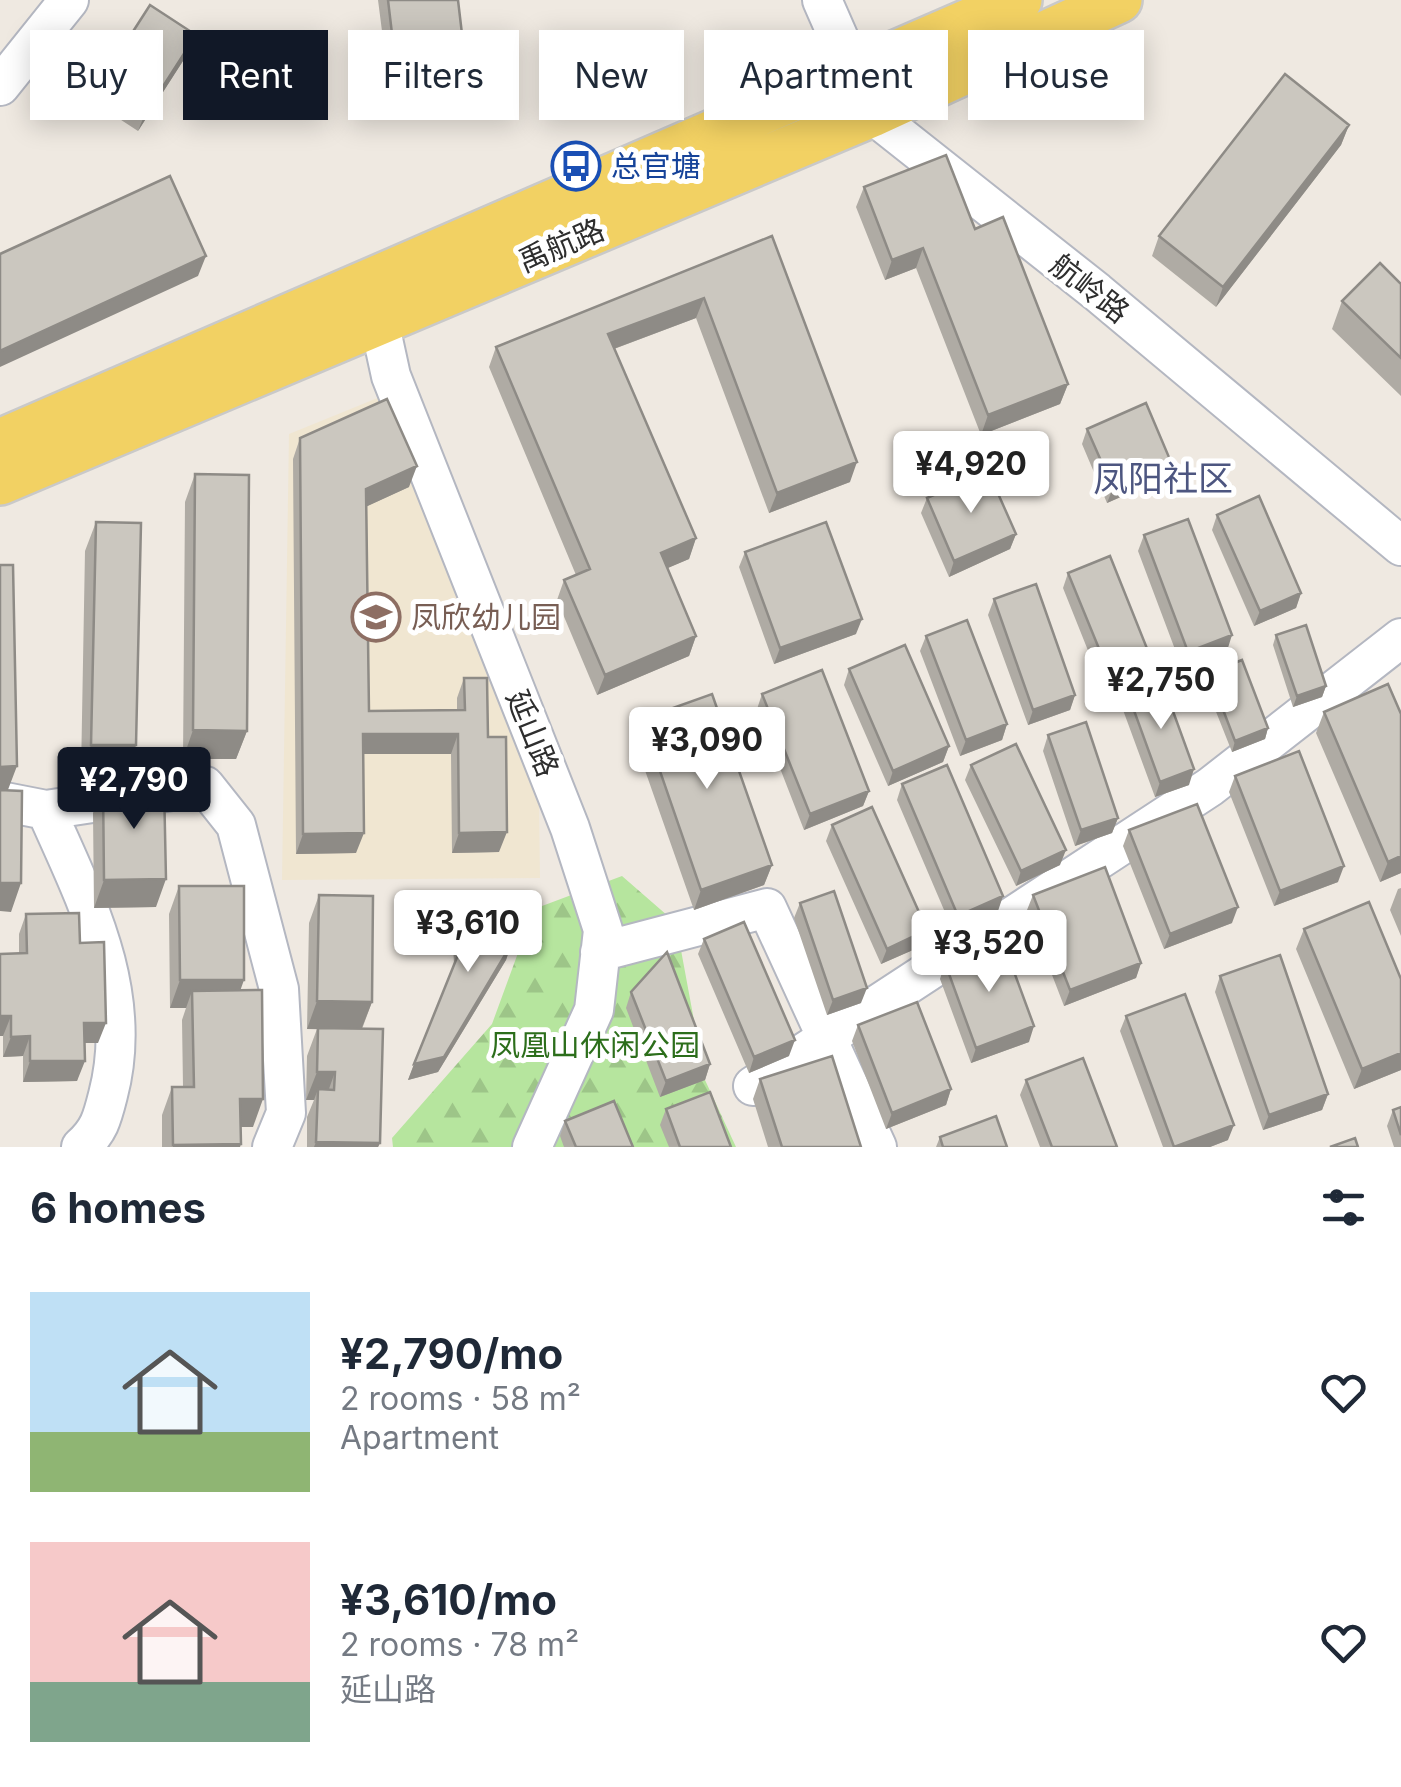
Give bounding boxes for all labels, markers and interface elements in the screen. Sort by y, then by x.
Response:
chip: Buy [30,30,163,120]
chip: Rent [183,30,328,120]
chip: Filters [348,30,519,120]
chip: New [539,30,684,120]
chip: Apartment [704,30,948,120]
chip: House [968,30,1144,120]
bus stop icon: 总官塘 [550,140,602,192]
place label: 总官塘 [611,148,701,184]
street label: 禹航路 [513,211,609,279]
street label: 航岭路 [1043,246,1137,330]
pin: ¥4,920 [890,431,1052,516]
text: ¥4,920 [915,444,1027,483]
district label: 凤阳社区 [1093,457,1233,499]
school or university icon: 凤欣幼儿园 [350,591,402,643]
place label: 凤欣幼儿园 [411,599,561,635]
pin: ¥2,750 [1080,647,1242,732]
text: ¥2,750 [1107,660,1215,699]
street label: 延山路 [499,685,567,781]
pin: ¥3,090 [626,707,788,792]
text: ¥3,090 [651,720,763,759]
pin: ¥2,790 [53,747,215,832]
text: ¥2,790 [80,760,188,799]
pin: ¥3,610 [387,890,549,975]
text: ¥3,610 [416,903,520,942]
pin: ¥3,520 [908,910,1070,995]
text: ¥3,520 [934,923,1044,962]
park label: 凤凰山休闲公园 [490,1027,700,1063]
icon: filters [1316,1180,1371,1235]
text: 6 homes [30,1182,206,1233]
text: ¥2,790/mo [340,1328,563,1379]
icon: home [110,1332,230,1452]
icon: heart [1316,1365,1371,1420]
text: 2 rooms · 58 m² [340,1379,581,1418]
text: Apartment [340,1418,499,1457]
text: ¥3,610/mo [340,1574,557,1625]
icon: home [110,1582,230,1702]
icon: heart [1316,1615,1371,1670]
text: 2 rooms · 78 m² [340,1625,579,1664]
text: 延山路 [340,1670,436,1709]

